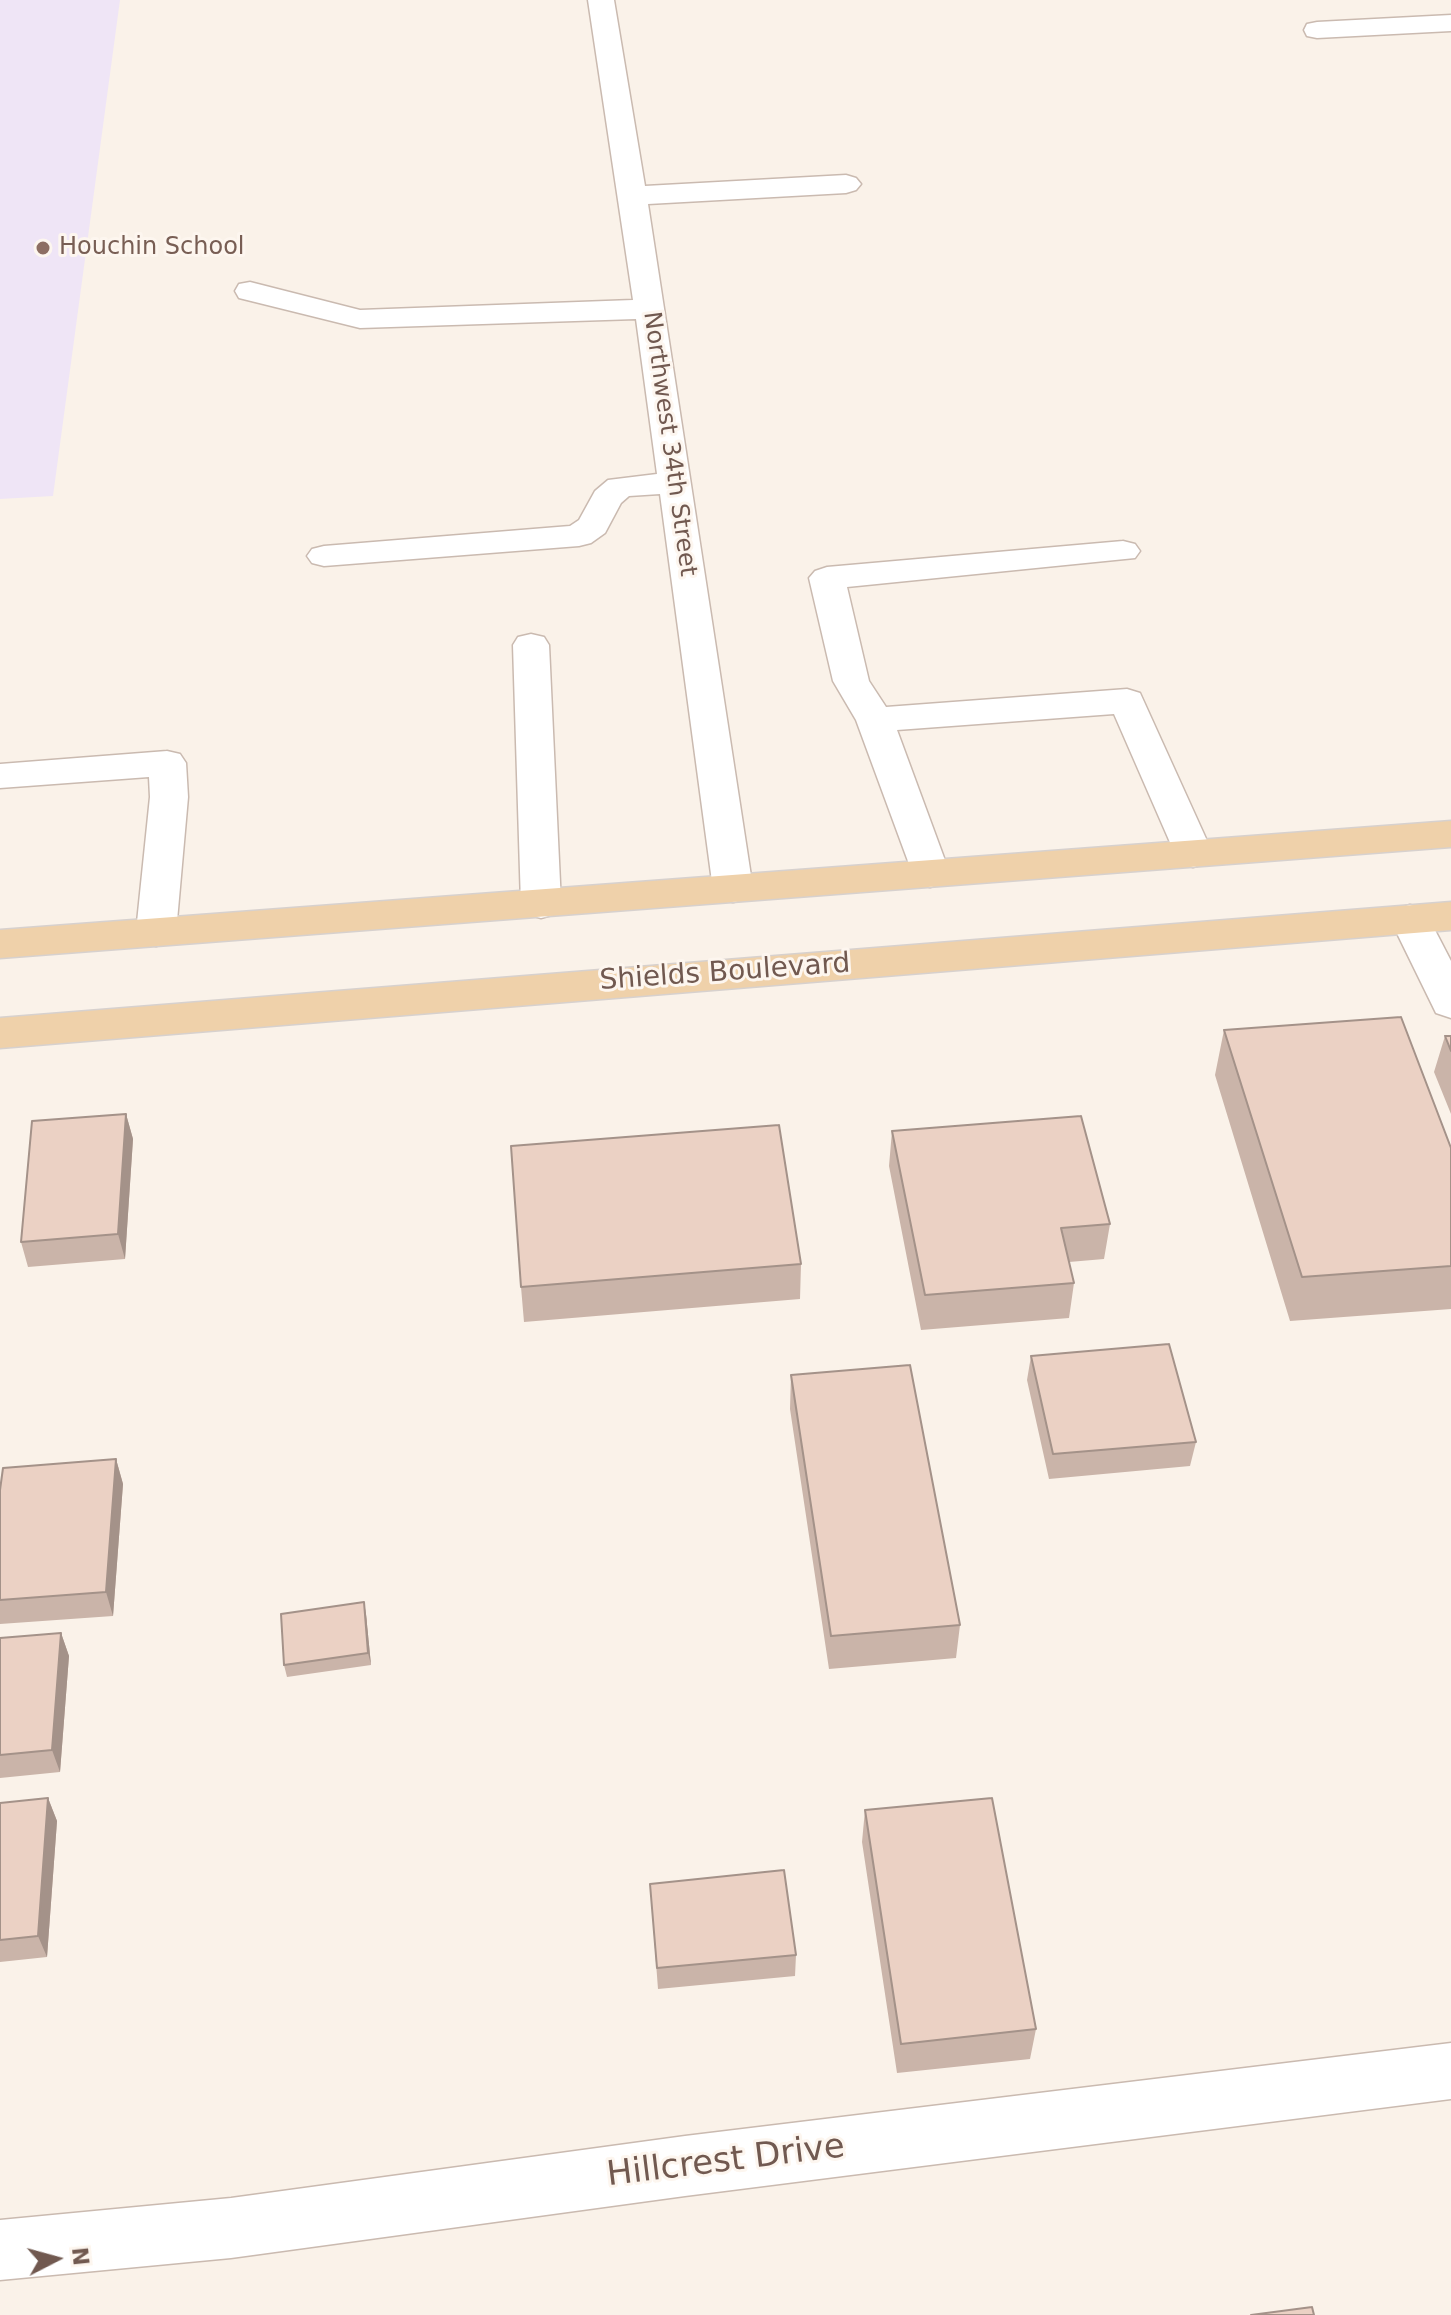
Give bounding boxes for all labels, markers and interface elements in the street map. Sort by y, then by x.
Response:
place label: Houchin School [59,234,245,262]
marker: Houchin School [34,239,52,257]
street label: Northwest 34th Street [636,310,702,578]
street label: Shields Boulevard [599,947,851,999]
street label: Hillcrest Drive [605,2127,847,2197]
north arrow [16,2219,96,2299]
text: N [67,2246,94,2267]

